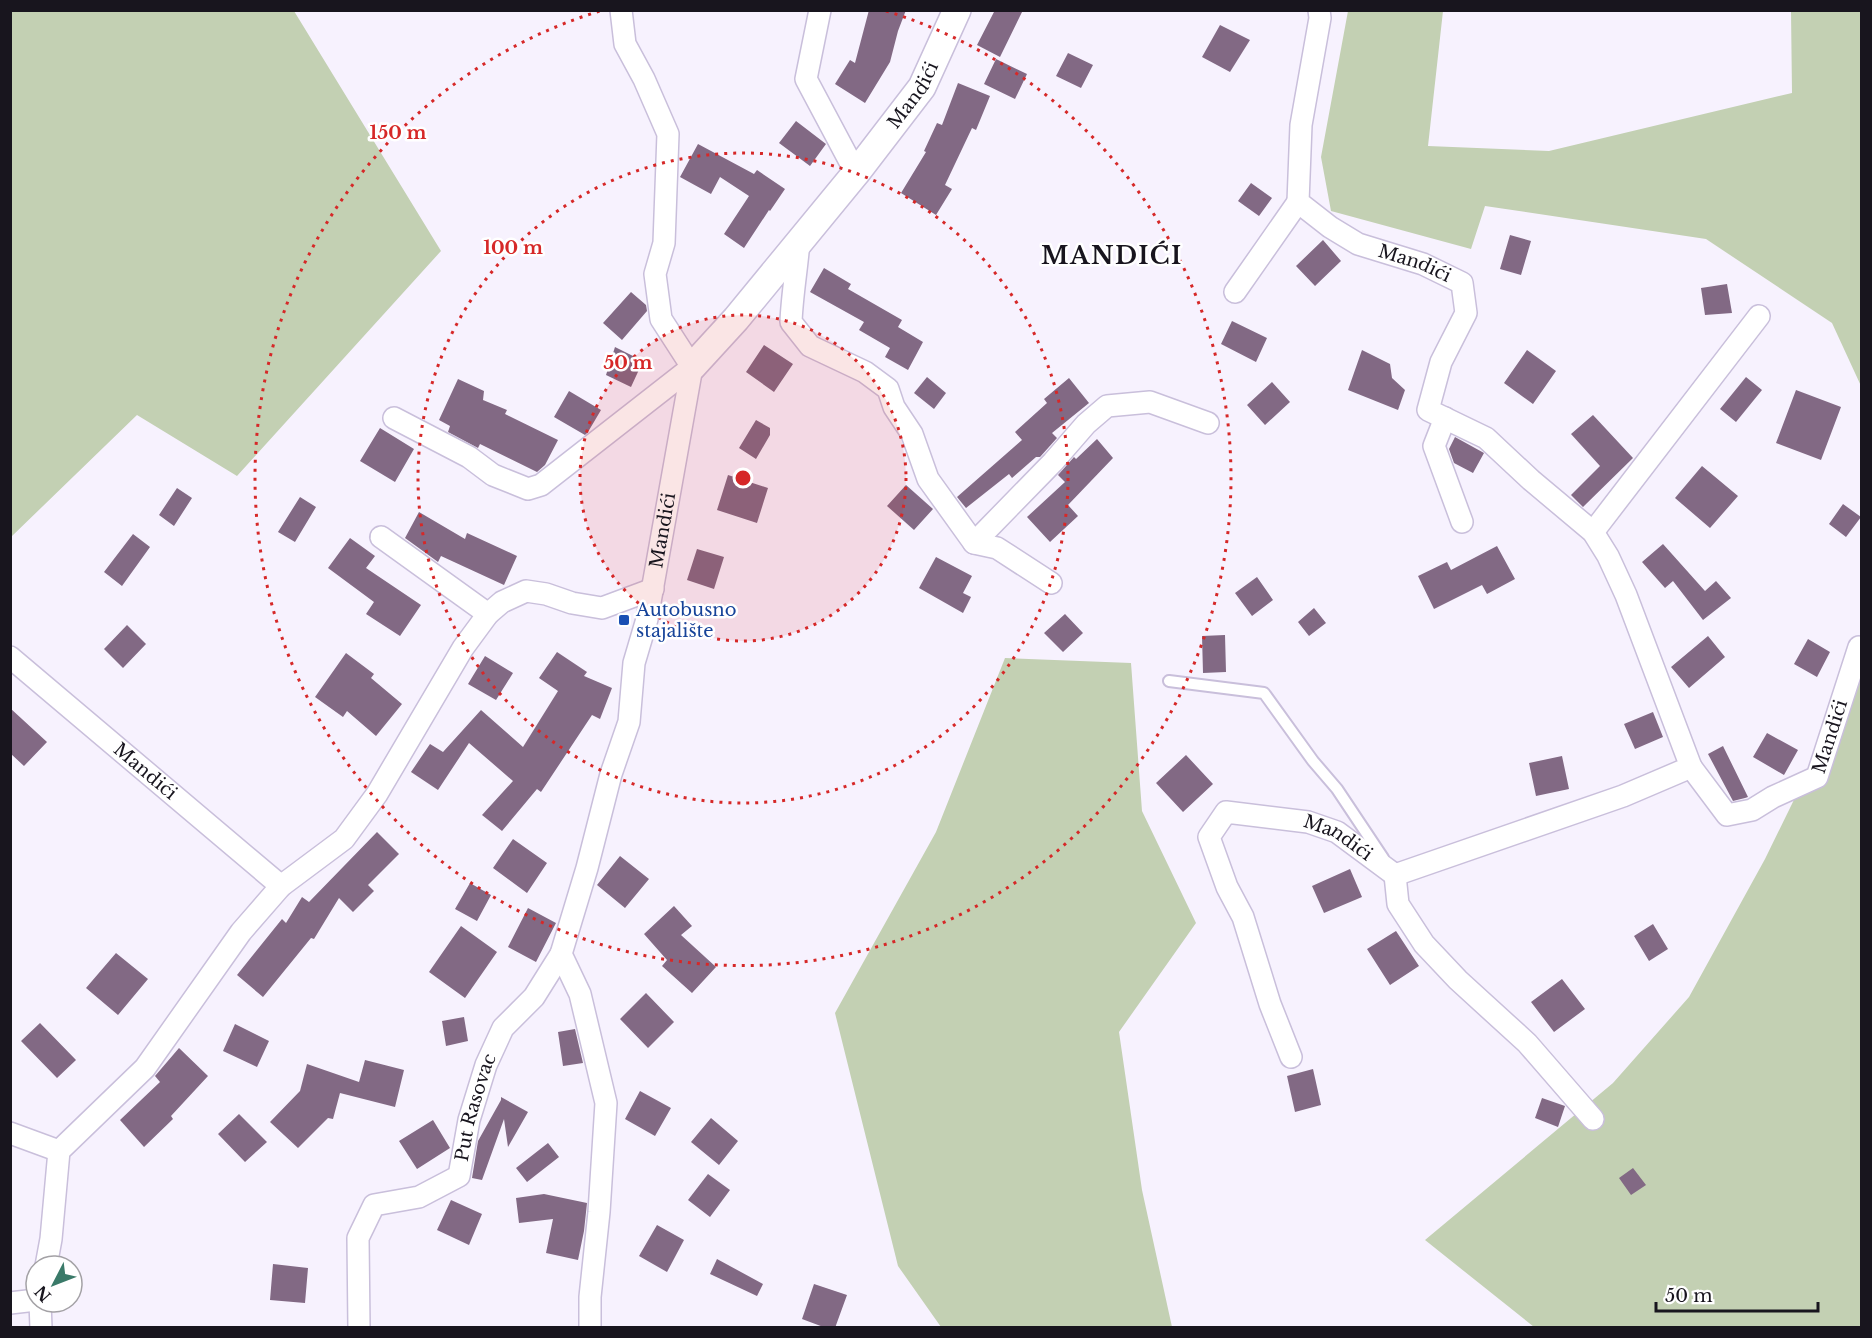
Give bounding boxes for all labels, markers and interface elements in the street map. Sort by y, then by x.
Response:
street label: Mandići [883,58,943,133]
text: 150 m [370,122,427,144]
text: 100 m [483,237,543,259]
district label: MANDIĆI [1041,240,1183,270]
street label: Mandići [1376,240,1455,287]
text: 50 m [604,352,653,374]
centre of rings [733,468,753,488]
street label: Mandići [645,491,680,570]
place label: Autobusno stajalište [635,599,736,642]
marker: Autobusno stajalište [617,613,631,627]
street label: Mandići [1808,697,1852,776]
street label: Mandići [109,738,181,804]
street label: Mandići [1301,810,1377,865]
street label: Put Rasovac [451,1050,501,1163]
north arrow [24,1254,84,1314]
scale bar [1656,1275,1818,1313]
text: N [30,1282,55,1306]
text: 50 m [1665,1285,1713,1307]

